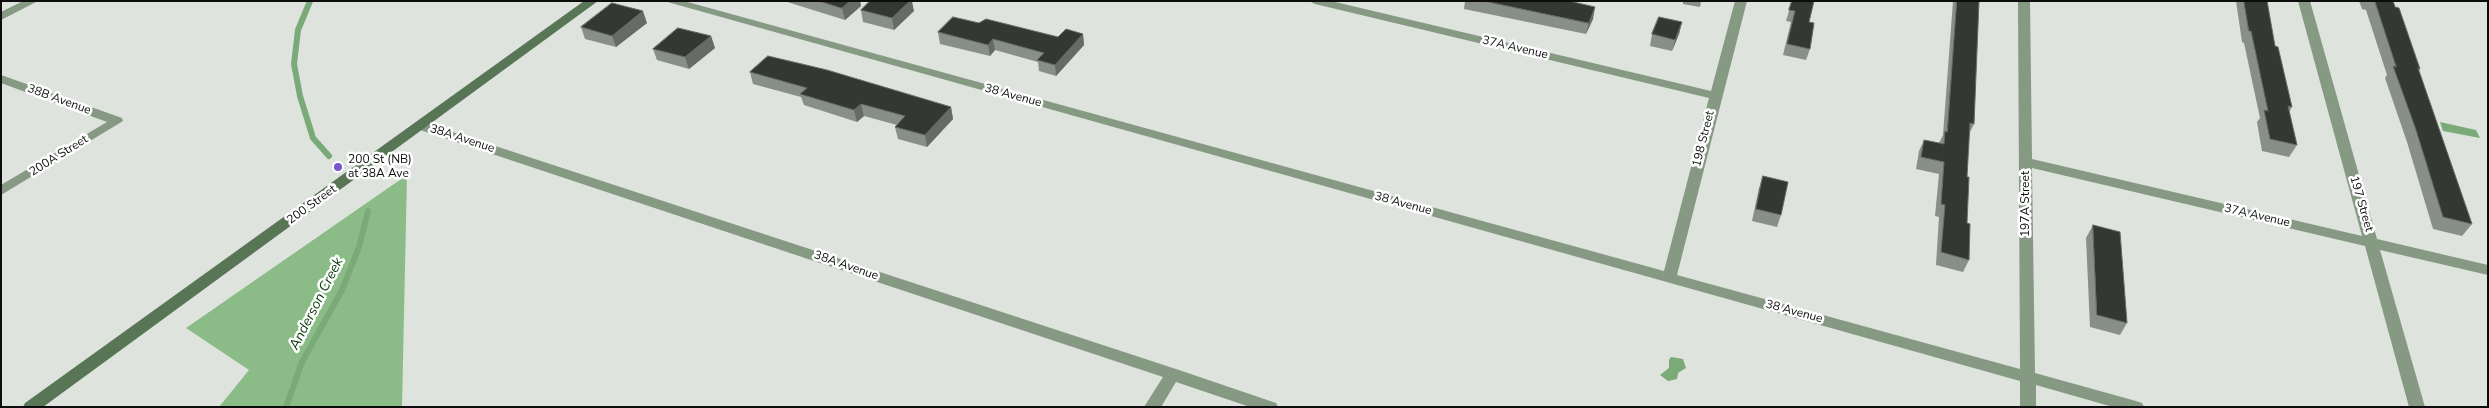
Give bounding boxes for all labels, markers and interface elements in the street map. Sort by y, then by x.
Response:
street label: 37A Avenue [1481,33,1549,63]
street label: 38 Avenue [983,81,1043,111]
street label: 38B Avenue [25,82,93,118]
street label: 198 Street [1690,109,1718,169]
street label: 38A Avenue [428,122,496,156]
street label: 200A Street [27,132,91,180]
place label: 200 St (NB) at 38A Ave [348,153,412,181]
marker: 200 St (NB) at 38A Ave [332,161,344,173]
street label: 197A Street [2019,171,2033,237]
street label: 197 Street [2346,174,2376,234]
street label: 200 Street [285,182,339,228]
street label: 38 Avenue [1373,189,1433,219]
street label: 37A Avenue [2223,201,2291,231]
street label: 38A Avenue [812,248,880,284]
water label: Anderson Creek [287,255,347,353]
street label: 38 Avenue [1764,297,1824,327]

